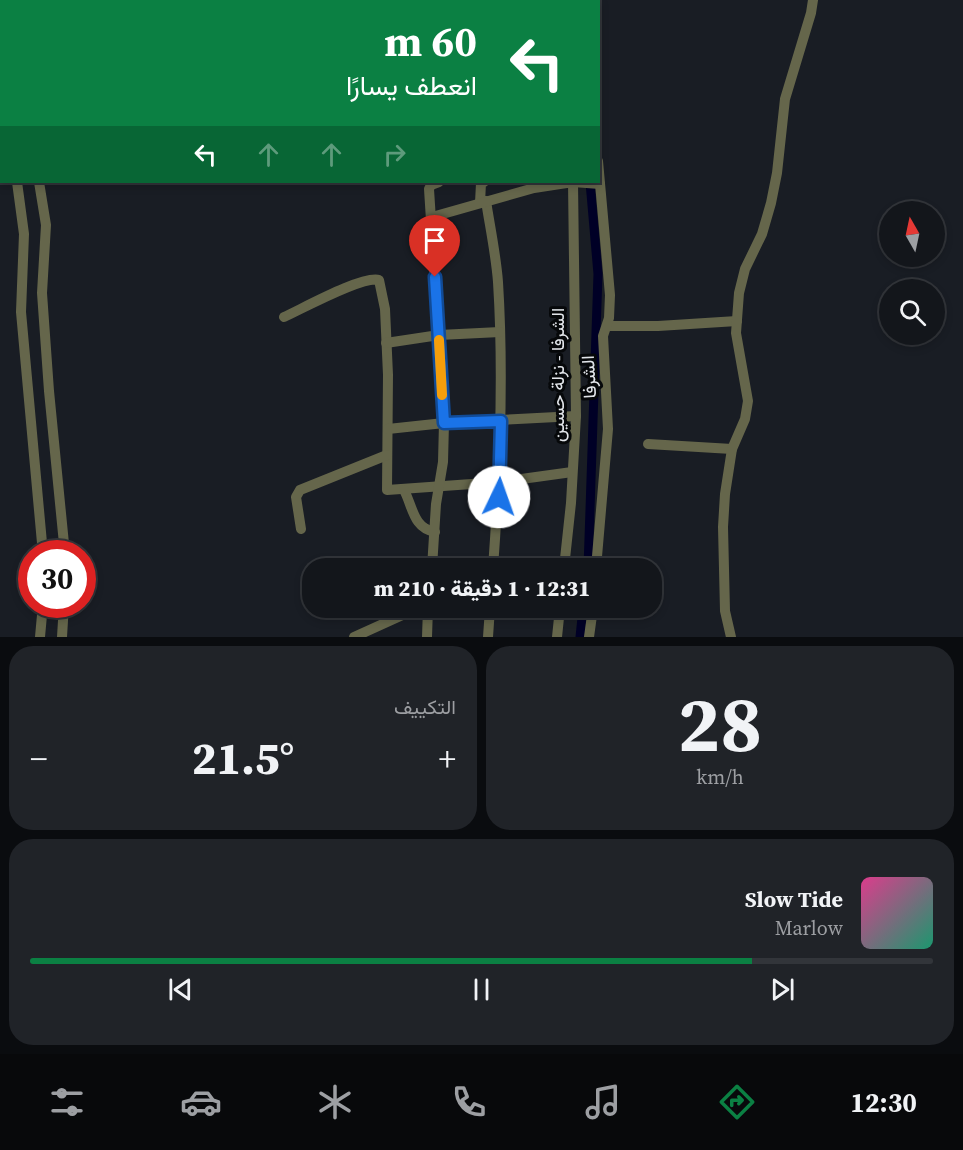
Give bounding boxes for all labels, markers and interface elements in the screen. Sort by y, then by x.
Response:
text: 60 m [384,12,477,70]
icon: left [498,24,576,102]
text: انعطف يسارًا [346,67,477,104]
icon: left [189,138,222,171]
icon: ahead [252,138,285,171]
icon: ahead [315,138,348,171]
icon: right [378,138,411,171]
north arrow [879,201,945,267]
map controls [879,201,945,345]
pin [409,215,460,277]
icon: arrive [418,224,451,257]
button: search [879,279,945,345]
street label: الشرفا - نزلة حسين [545,308,570,442]
street label: الشرفا [575,355,602,399]
position arrow [467,465,531,529]
speed limit sign: 30 [18,540,96,618]
text: 12:31 · 1 دقيقة · 210 m [374,573,590,603]
text: 28 [678,670,762,777]
text: التكييف [394,693,456,721]
text: 21.5° [192,727,294,789]
text: − [30,736,48,781]
text: + [439,736,456,781]
text: km/h [696,763,744,791]
text: Slow Tide [745,884,843,914]
text: Marlow [775,914,843,942]
icon: previous [164,973,197,1006]
icon: pause [465,973,498,1006]
icon: next [766,973,799,1006]
icon: filters [46,1081,88,1123]
icon: car [180,1081,222,1123]
icon: climate [314,1081,356,1123]
icon: phone [448,1081,490,1123]
icon: music [582,1081,624,1123]
icon: directions [716,1081,758,1123]
text: 12:30 [850,1084,917,1121]

